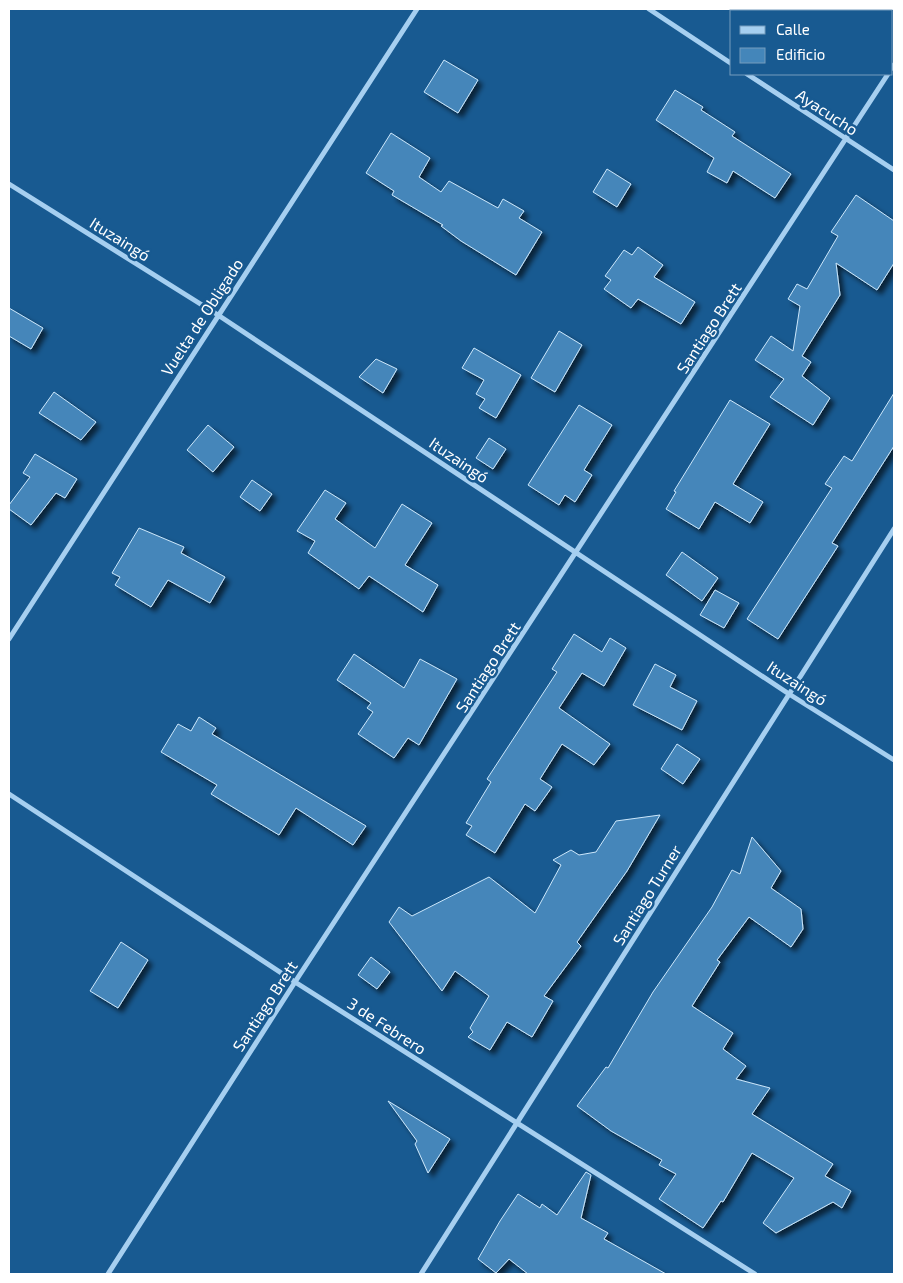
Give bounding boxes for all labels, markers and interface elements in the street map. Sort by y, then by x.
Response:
legend [730,10,893,75]
text: Calle [776,20,810,38]
text: Edificio [776,45,825,63]
street label: Ayacucho [793,85,862,139]
street label: Ituzaingó [87,213,154,265]
street label: Vuelta de Obligado [157,255,247,379]
street label: Santiago Brett [672,279,745,377]
street label: Ituzaingó [426,433,493,486]
street label: Santiago Brett [451,618,524,716]
street label: Ituzaingó [764,656,831,709]
street label: Santiago Turner [608,841,685,948]
street label: Santiago Brett [228,957,301,1055]
street label: 3 de Febrero [344,993,430,1058]

